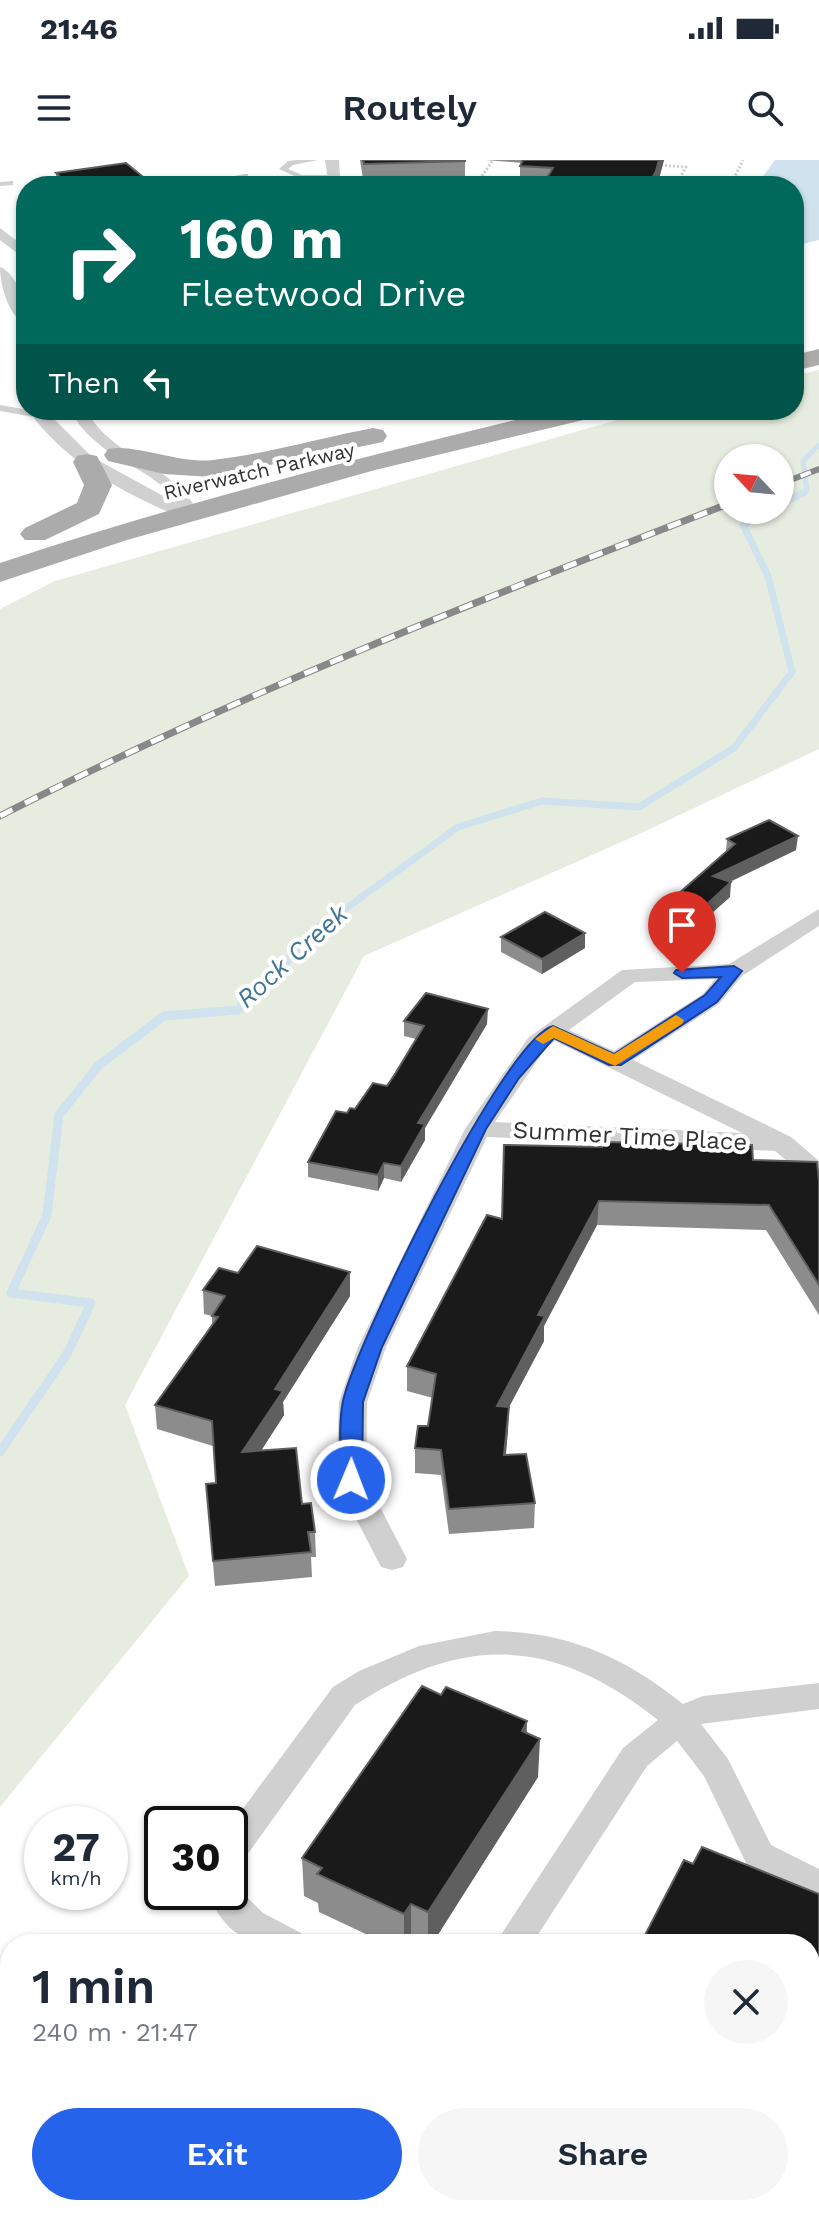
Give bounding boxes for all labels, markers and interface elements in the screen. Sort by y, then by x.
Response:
text: 21:46 [40,11,118,46]
icon: menu [32,86,76,130]
icon: search [743,86,787,130]
text: Routely [342,87,477,129]
text: 160 m [180,206,343,272]
icon: right [48,208,152,312]
text: Fleetwood Drive [180,273,466,315]
icon: left [136,360,180,404]
text: Then [48,365,120,400]
street label: Riverwatch Parkway [161,437,358,505]
north arrow [714,444,794,524]
map controls [714,444,794,524]
pin [648,891,716,973]
water label: Rock Creek [230,898,354,1014]
icon: arrive [660,903,704,947]
street label: Summer Time Place [512,1116,748,1156]
position arrow [309,1438,393,1522]
speed limit sign: 30 [144,1806,248,1910]
text: 27 [52,1824,100,1871]
text: km/h [50,1866,102,1890]
text: 1 min [32,1958,155,2015]
button: close [704,1960,788,2044]
text: 240 m · 21:47 [32,2017,198,2047]
button: Exit [32,2108,402,2200]
button: Share [418,2108,788,2200]

